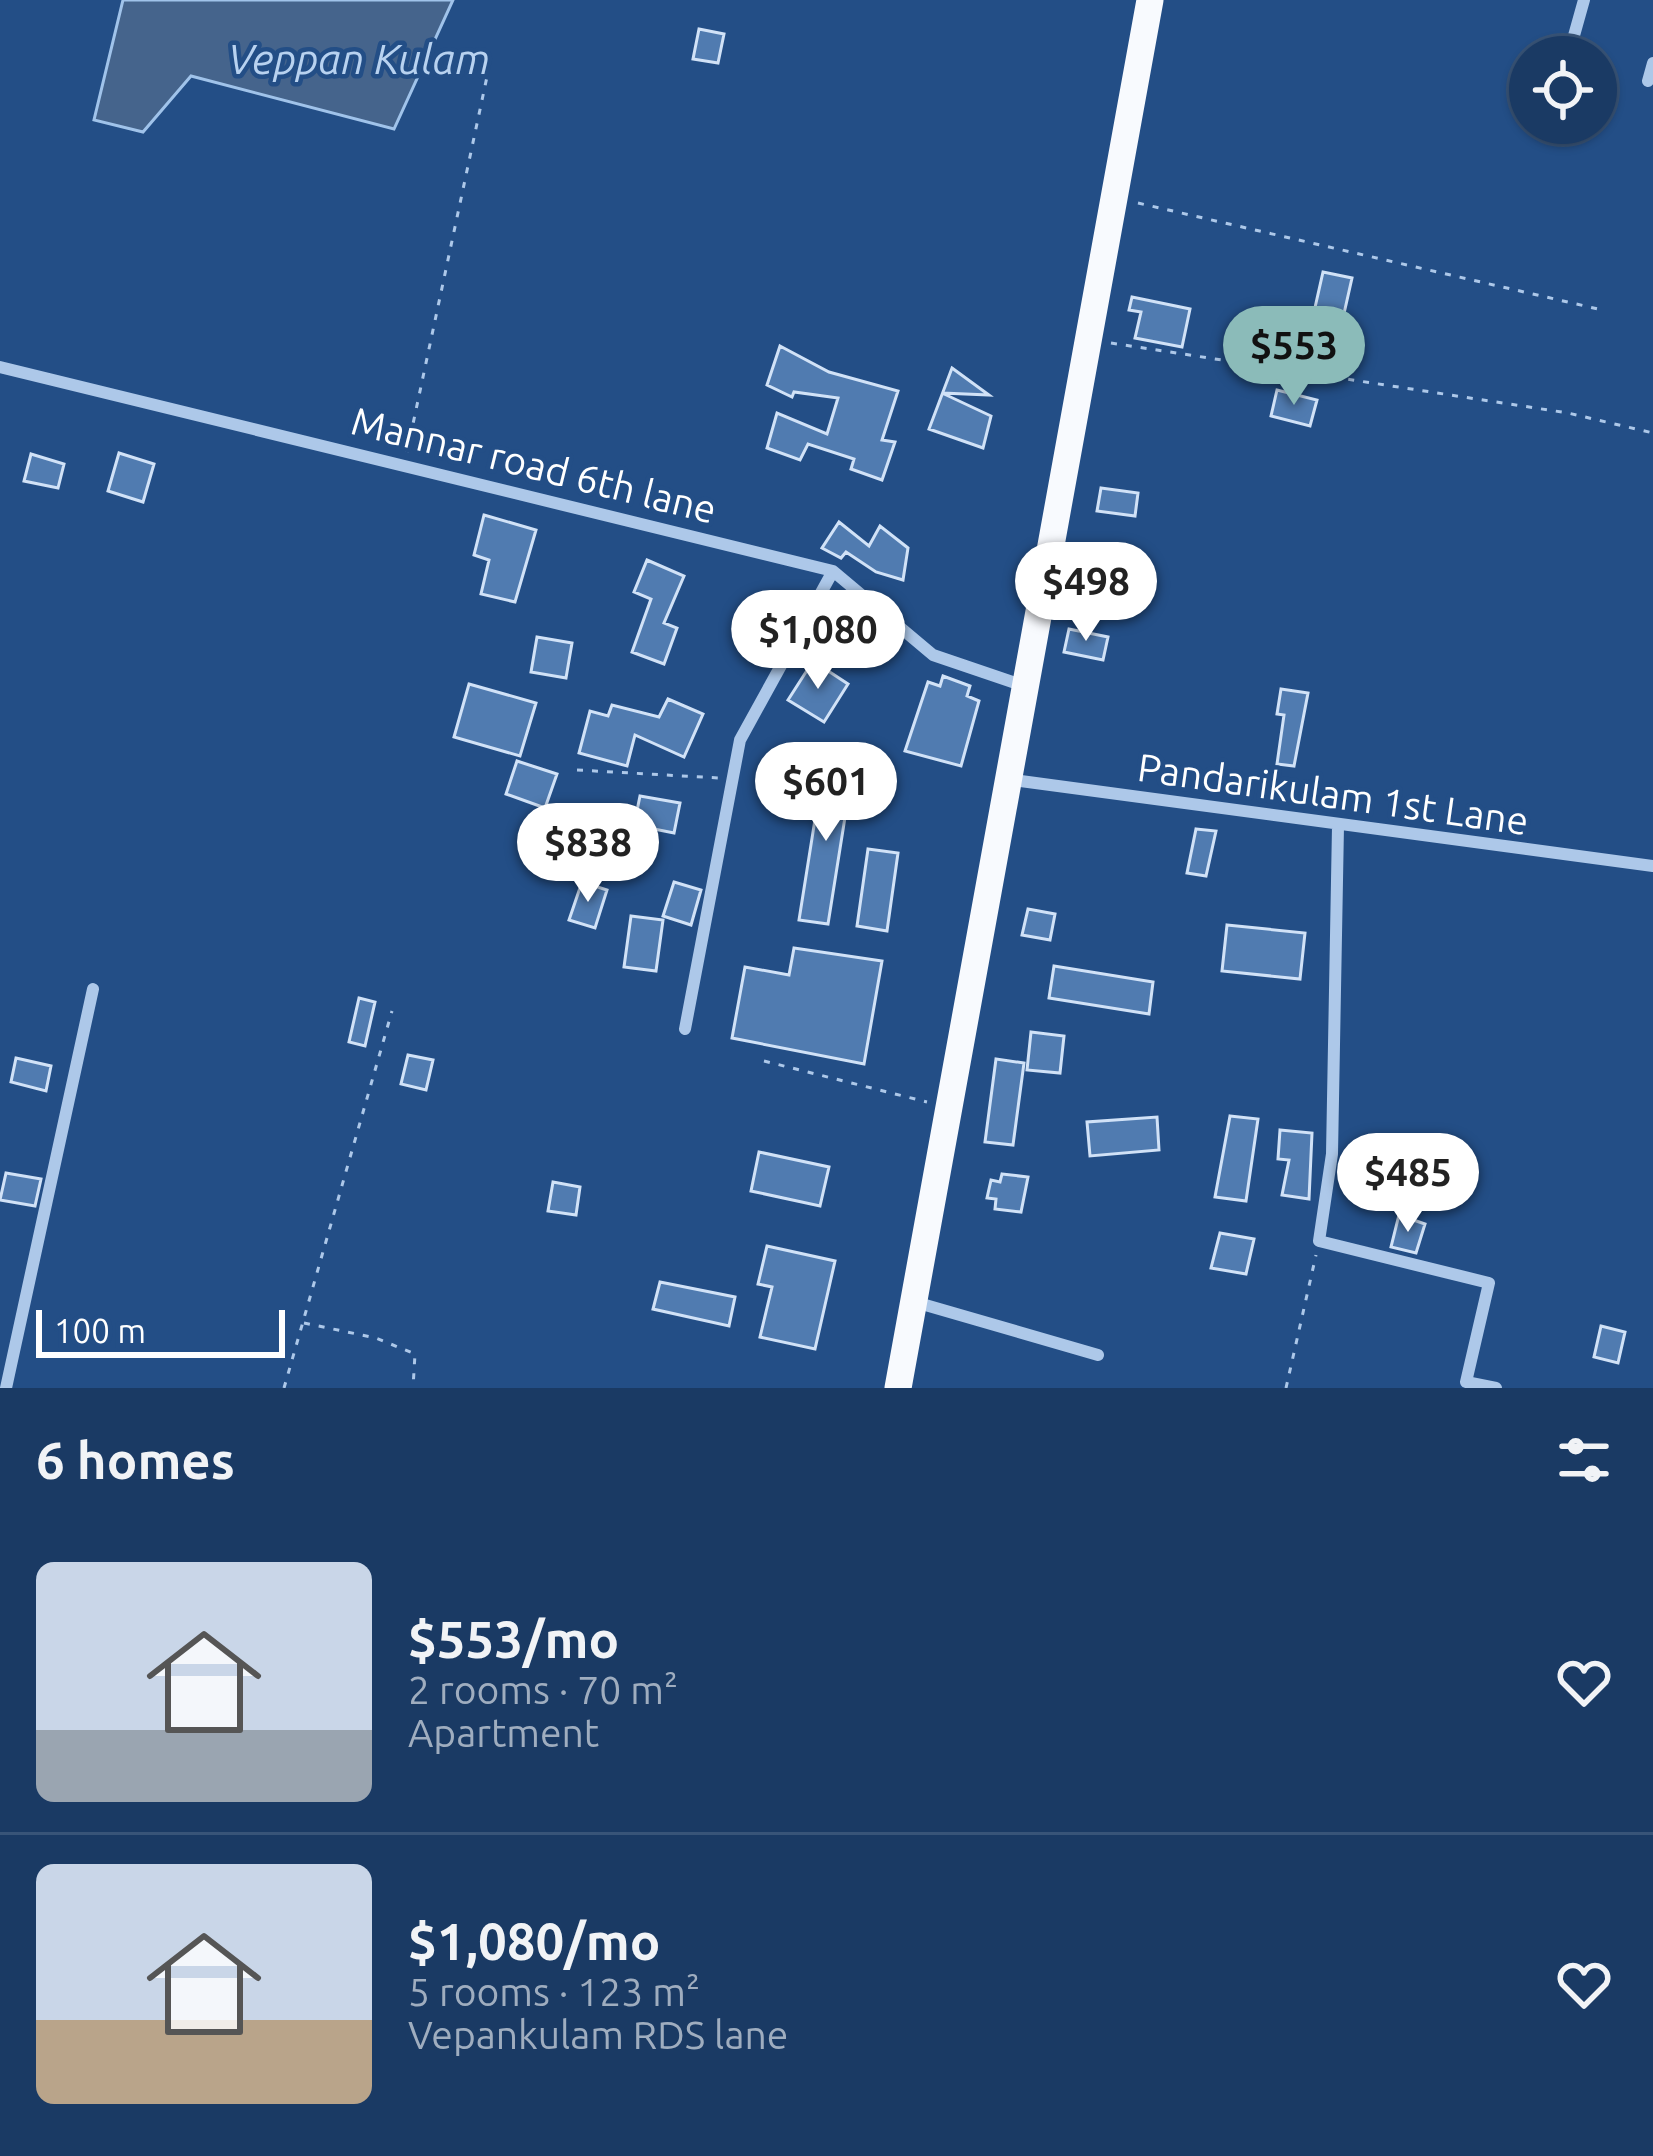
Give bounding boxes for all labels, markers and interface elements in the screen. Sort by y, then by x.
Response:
water label: Veppan Kulam [228,35,490,82]
map controls [1509,36,1617,144]
button: locate [1509,36,1617,144]
pin: $553 [1223,306,1365,408]
text: $553 [1250,323,1338,366]
street label: Mannar road 6th lane [347,398,721,531]
pin: $498 [1015,542,1157,644]
text: $498 [1042,559,1130,602]
pin: $1,080 [720,590,916,692]
text: $1,080 [758,607,878,650]
pin: $601 [755,742,897,844]
street label: Pandarikulam 1st Lane [1135,745,1531,842]
text: $601 [782,759,870,802]
pin: $838 [517,803,659,905]
text: $838 [544,820,632,863]
pin: $485 [1337,1133,1479,1235]
text: $485 [1364,1150,1452,1193]
scale bar [36,1304,285,1357]
text: 100 m [54,1312,146,1349]
icon: filters [1551,1427,1617,1493]
text: 6 homes [36,1431,235,1489]
icon: home [132,1610,276,1754]
text: $553/mo [408,1610,619,1668]
icon: heart [1551,1649,1617,1715]
text: 2 rooms · 70 m² [408,1668,678,1711]
text: Apartment [408,1711,599,1754]
icon: home [132,1912,276,2056]
text: $1,080/mo [408,1912,660,1970]
icon: heart [1551,1951,1617,2017]
text: 5 rooms · 123 m² [408,1970,700,2013]
text: Vepankulam RDS lane [408,2013,788,2056]

